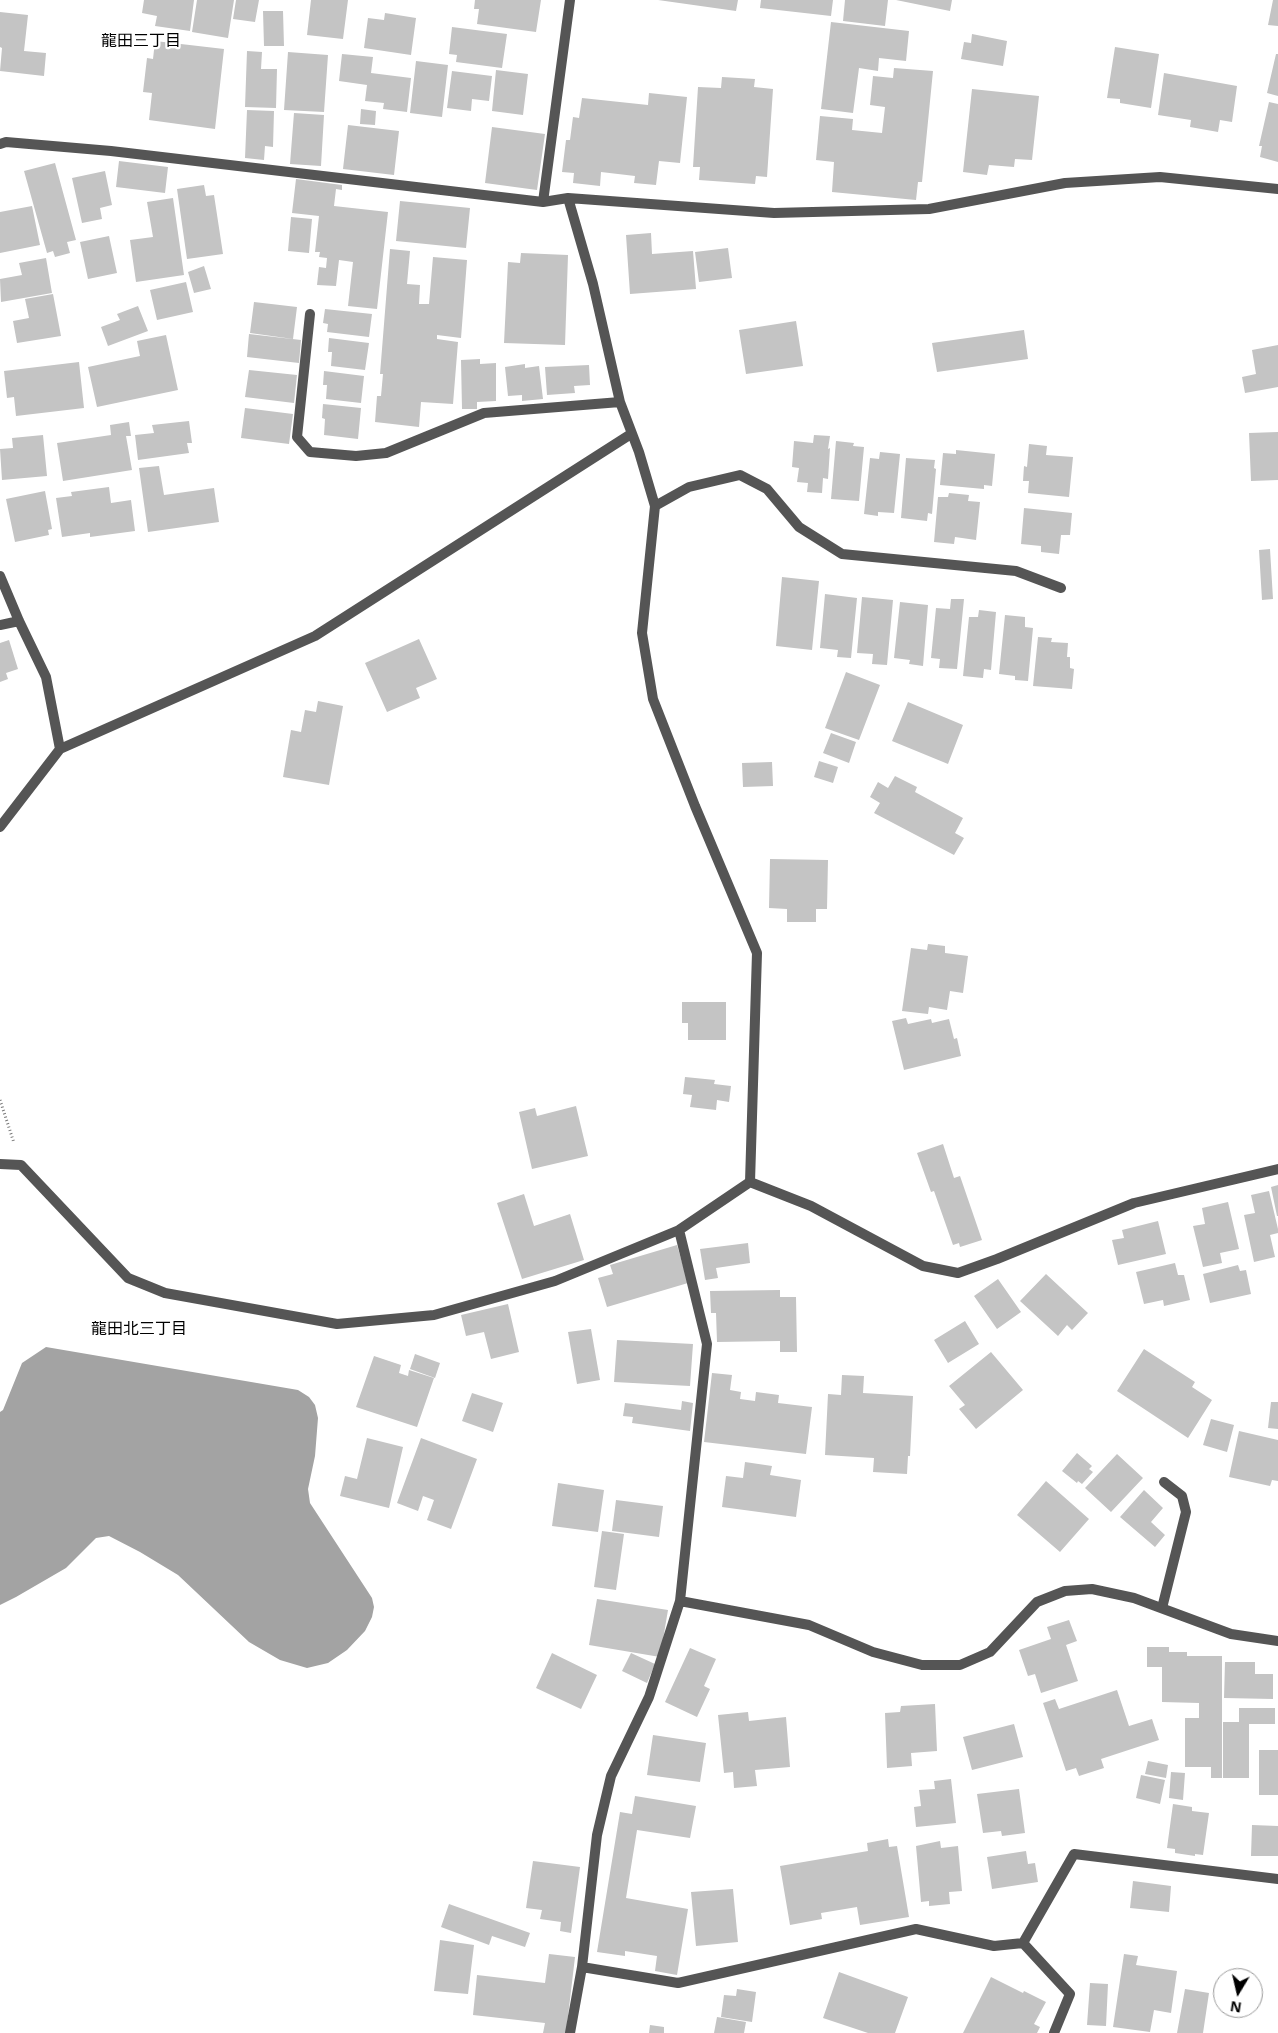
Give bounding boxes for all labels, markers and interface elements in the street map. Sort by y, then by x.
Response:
district label: 龍田三丁目 [101,31,181,51]
district label: 龍田北三丁目 [91,1319,187,1339]
north arrow [1213,1968,1263,2018]
text: N [1229,1997,1243,2018]

